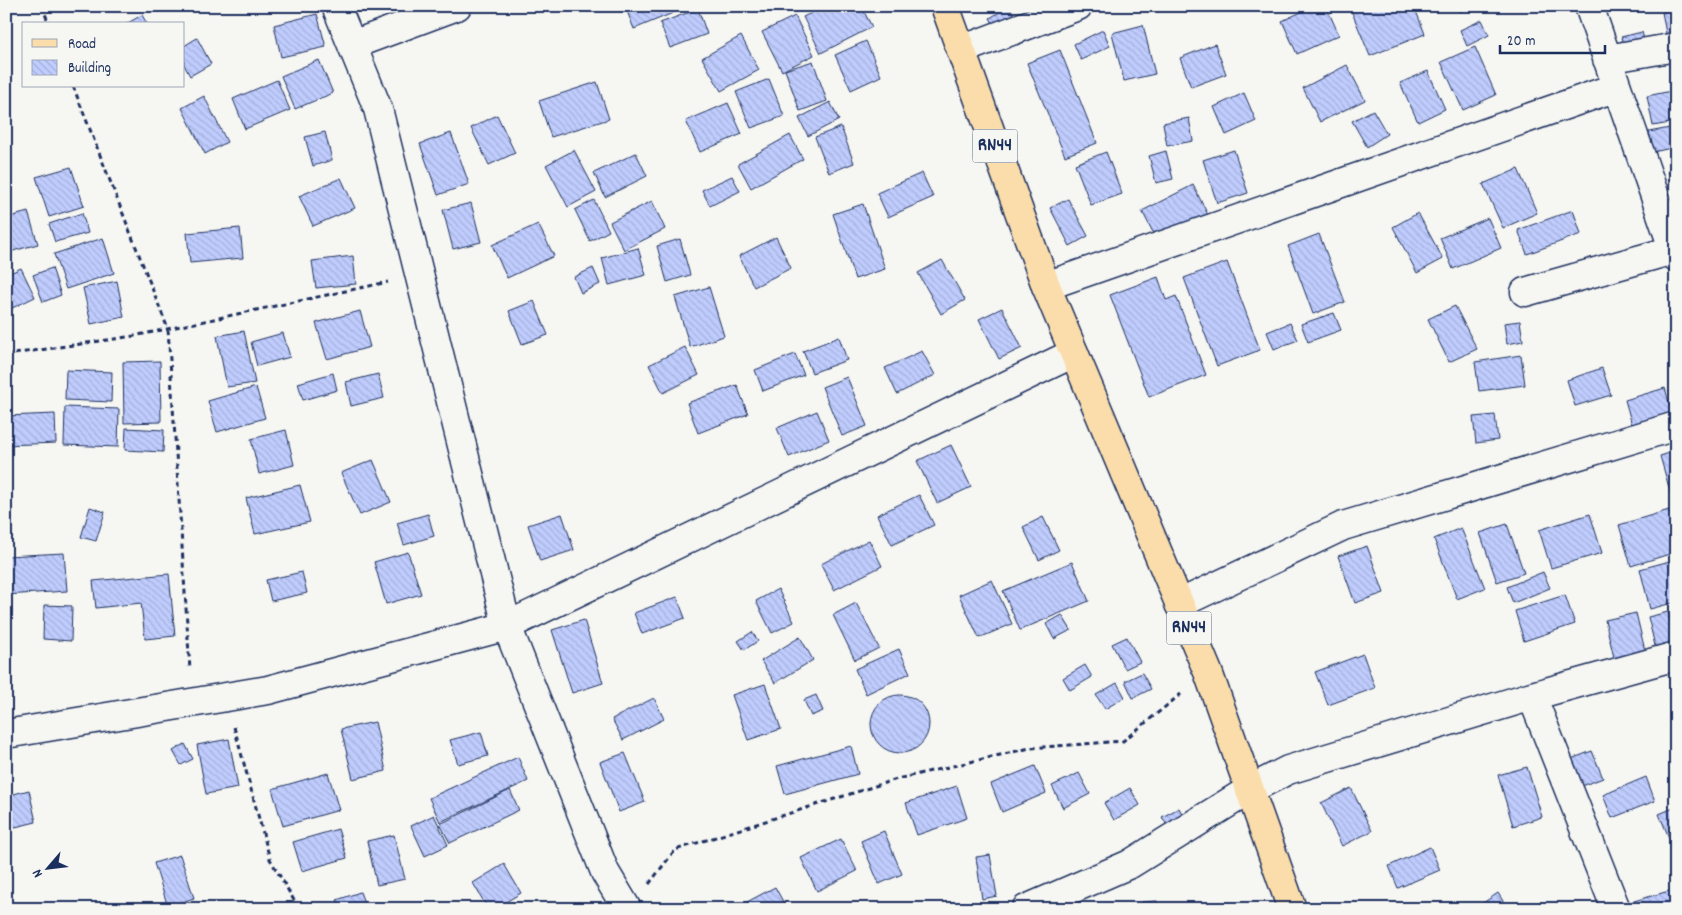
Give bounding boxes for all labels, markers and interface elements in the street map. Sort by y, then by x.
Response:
legend [22,22,185,88]
scale bar [1500,22,1604,54]
text: 20 m [1507,31,1535,53]
text: Road [68,34,96,56]
text: Building [68,58,111,80]
road number: RN44 [972,130,1018,162]
road number: RN44 [1166,612,1212,644]
north arrow [22,842,72,892]
text: N [28,865,49,881]

